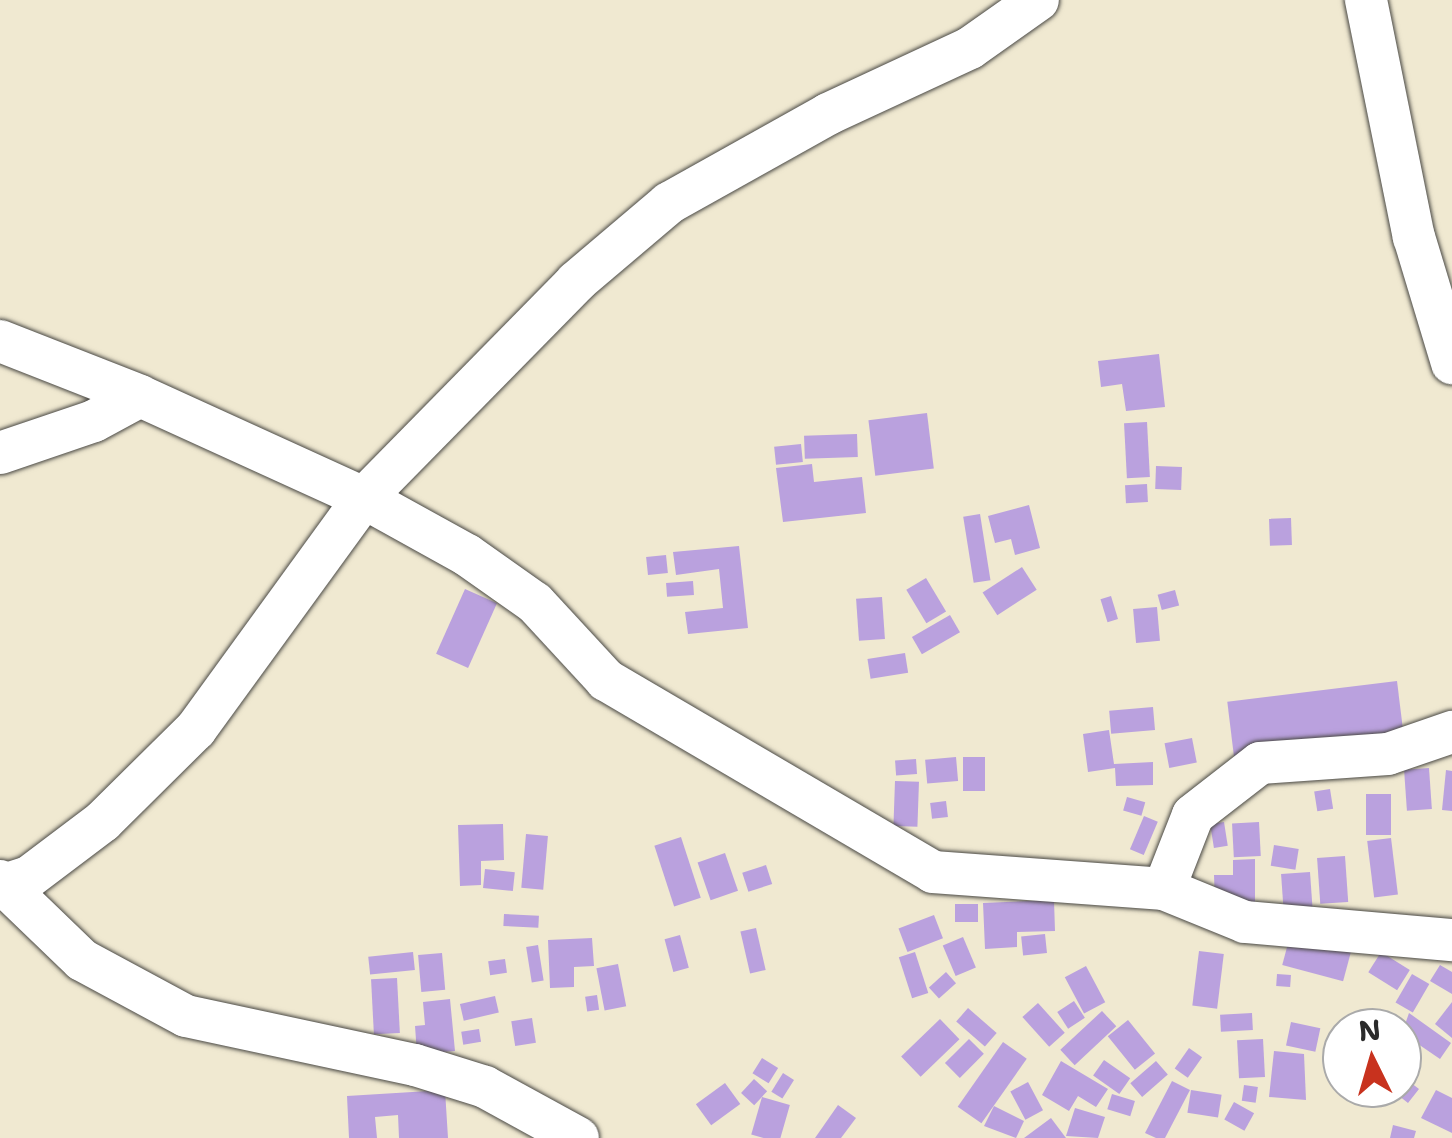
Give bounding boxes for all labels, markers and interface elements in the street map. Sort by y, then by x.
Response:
north arrow [1322,1008,1422,1108]
text: N [1357,1010,1382,1050]

